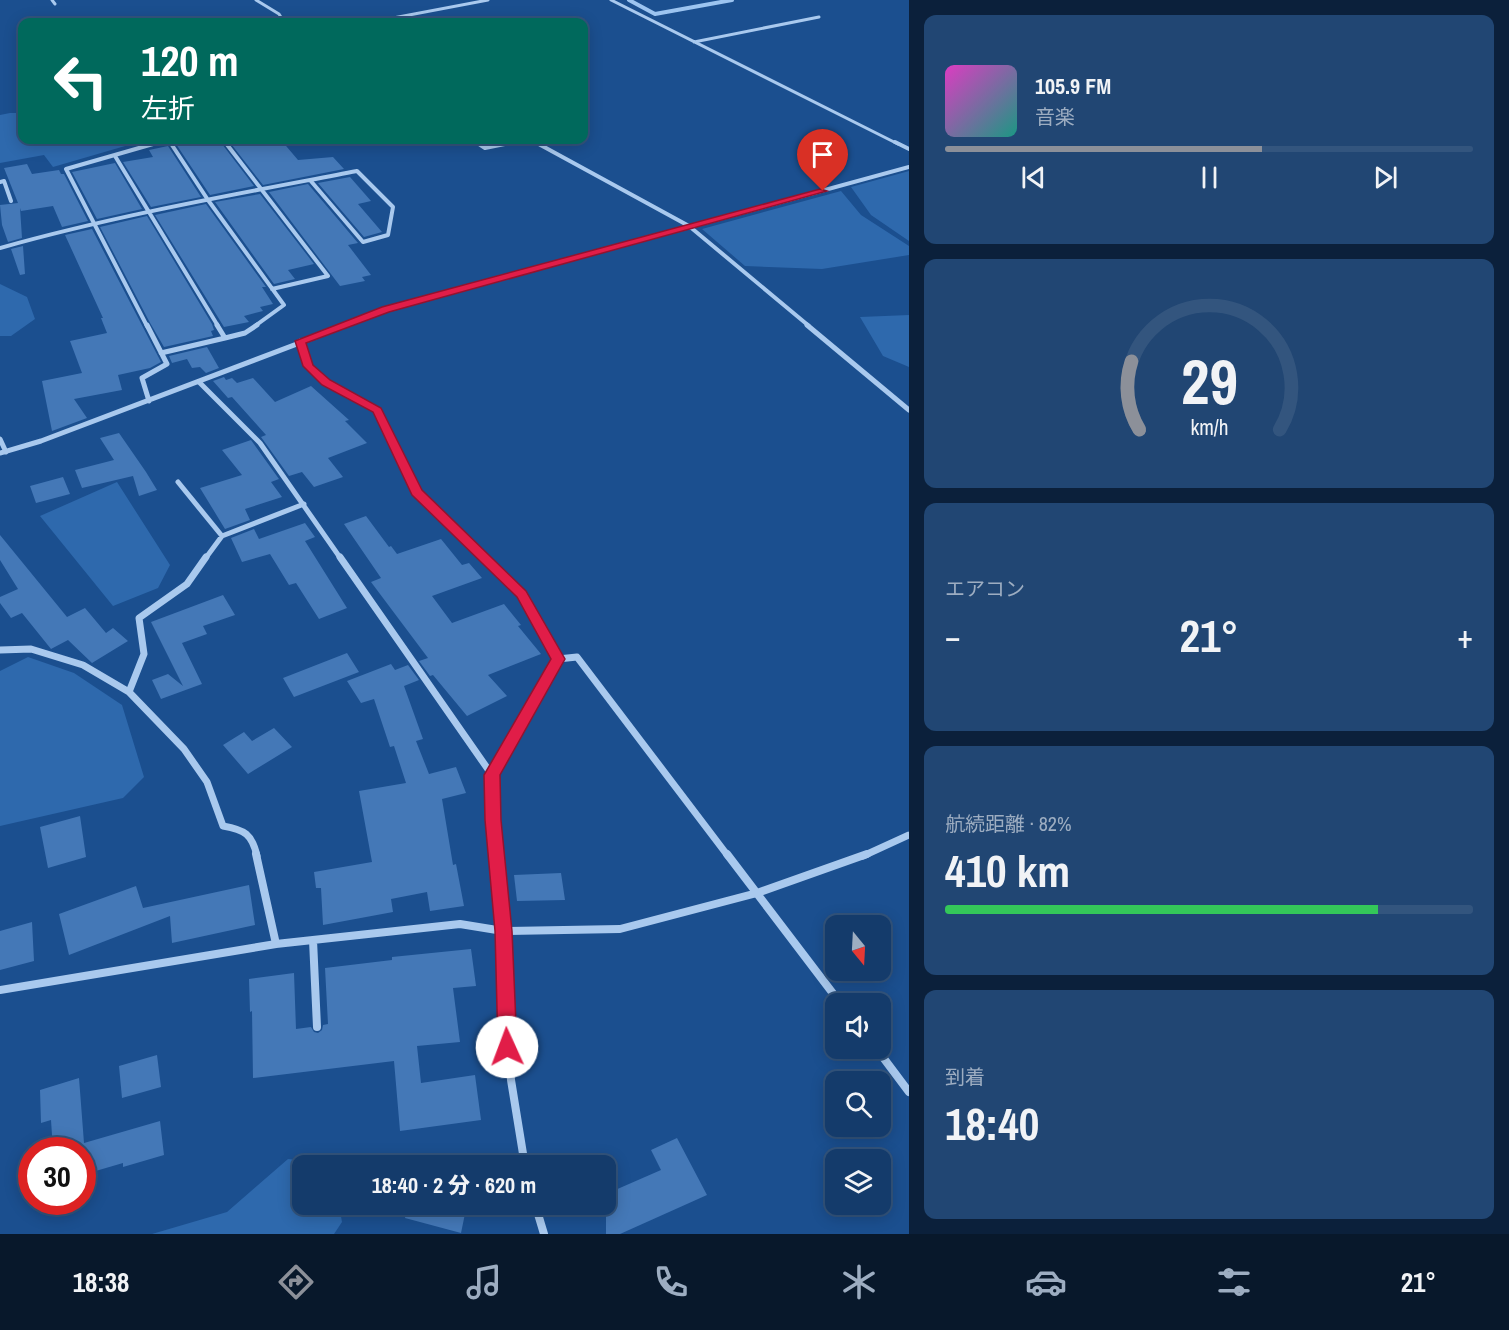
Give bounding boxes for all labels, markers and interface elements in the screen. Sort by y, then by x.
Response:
text: 120 m [141,33,239,89]
icon: left [42,42,120,120]
text: 105.9 FM [1035,71,1111,101]
text: 左折 [141,90,195,126]
text: 音楽 [1035,103,1075,130]
pin [797,129,848,191]
icon: arrive [806,138,839,171]
icon: previous [1017,161,1050,194]
icon: pause [1193,161,1226,194]
icon: next [1369,161,1402,194]
text: 29 [1181,339,1237,423]
text: km/h [1190,414,1228,443]
text: エアコン [945,575,1025,602]
text: 21° [1179,605,1239,666]
text: − [945,614,961,658]
text: + [1457,614,1473,658]
text: 航続距離 · 82% [945,810,1072,837]
text: 410 km [945,840,1070,901]
north arrow [825,915,891,981]
map controls [825,915,891,1215]
button: sound [825,993,891,1059]
position arrow [475,1015,539,1079]
text: 到着 [945,1063,985,1090]
button: search [825,1071,891,1137]
text: 18:40 [945,1093,1039,1154]
speed limit sign: 30 [18,1137,96,1215]
button: layers [825,1149,891,1215]
text: 18:40 · 2 分 · 620 m [372,1170,536,1200]
icon: directions [275,1261,317,1303]
icon: music [463,1261,505,1303]
icon: phone [650,1261,692,1303]
icon: climate [838,1261,880,1303]
icon: car [1025,1261,1067,1303]
icon: filters [1213,1261,1255,1303]
text: 18:38 [73,1264,129,1300]
text: 21° [1401,1264,1436,1300]

